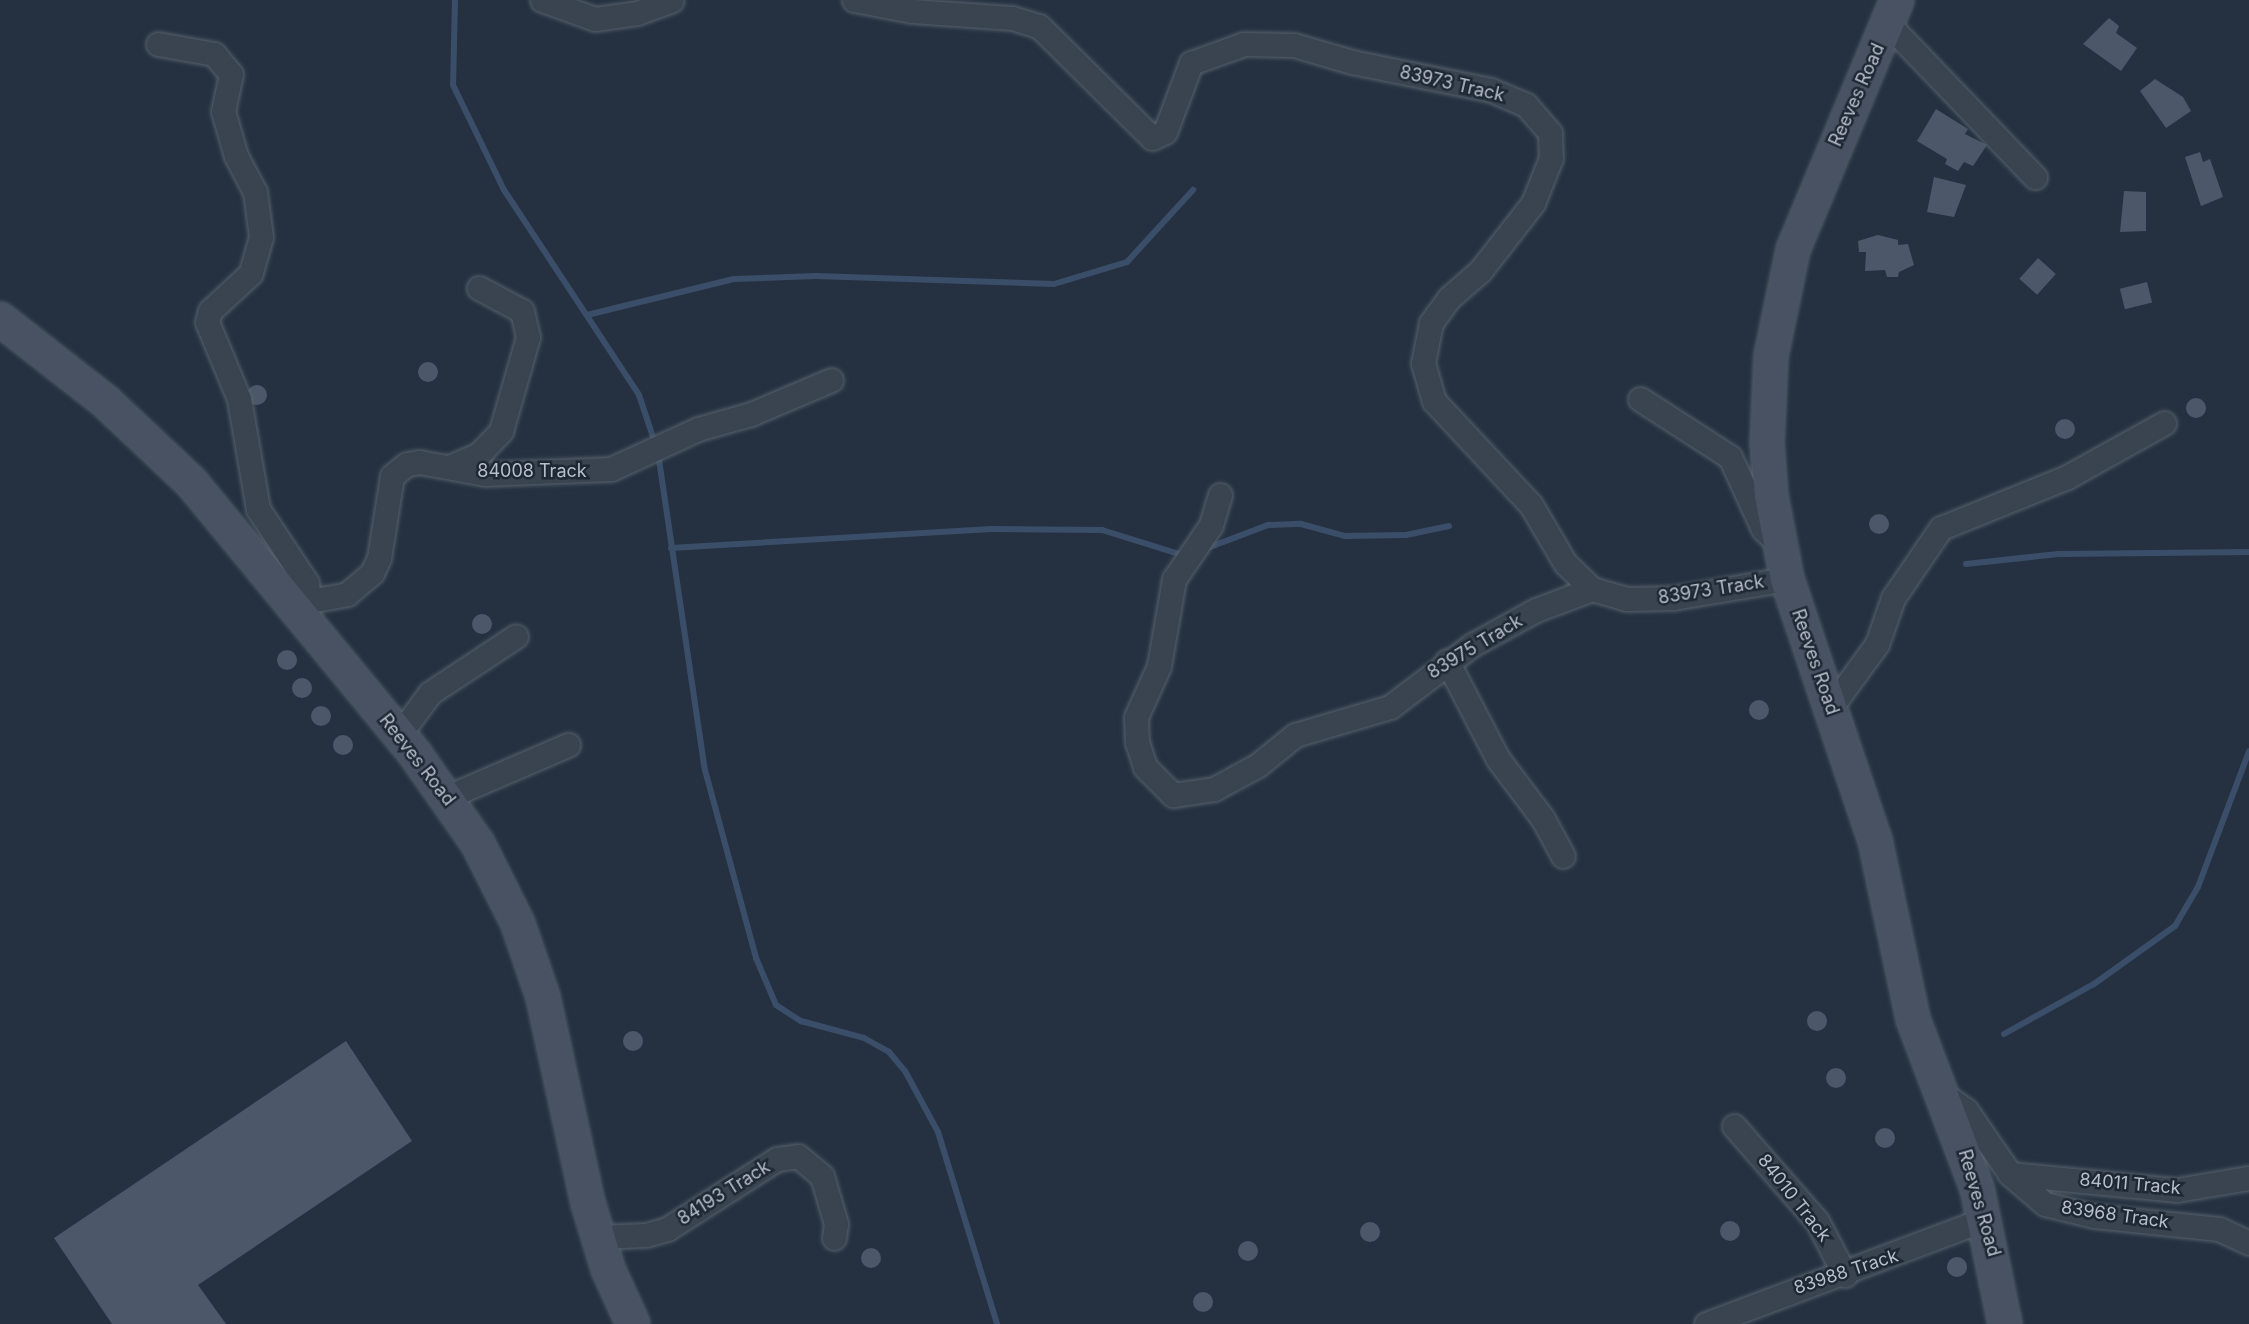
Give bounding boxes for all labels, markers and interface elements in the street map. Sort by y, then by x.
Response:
street label: Reeves Road [1825,40,1889,150]
street label: 83973 Track [1398,61,1506,107]
street label: 84008 Track [477,460,587,482]
street label: 83973 Track [1657,571,1765,609]
street label: Reeves Road [1787,606,1843,718]
street label: 83975 Track [1424,610,1526,684]
street label: Reeves Road [375,710,459,810]
street label: Reeves Road [1953,1147,2005,1259]
street label: 84010 Track [1753,1150,1835,1246]
street label: 84193 Track [674,1156,774,1230]
street label: 84011 Track [2079,1169,2181,1199]
street label: 83968 Track [2060,1197,2170,1233]
street label: 83988 Track [1791,1245,1901,1299]

